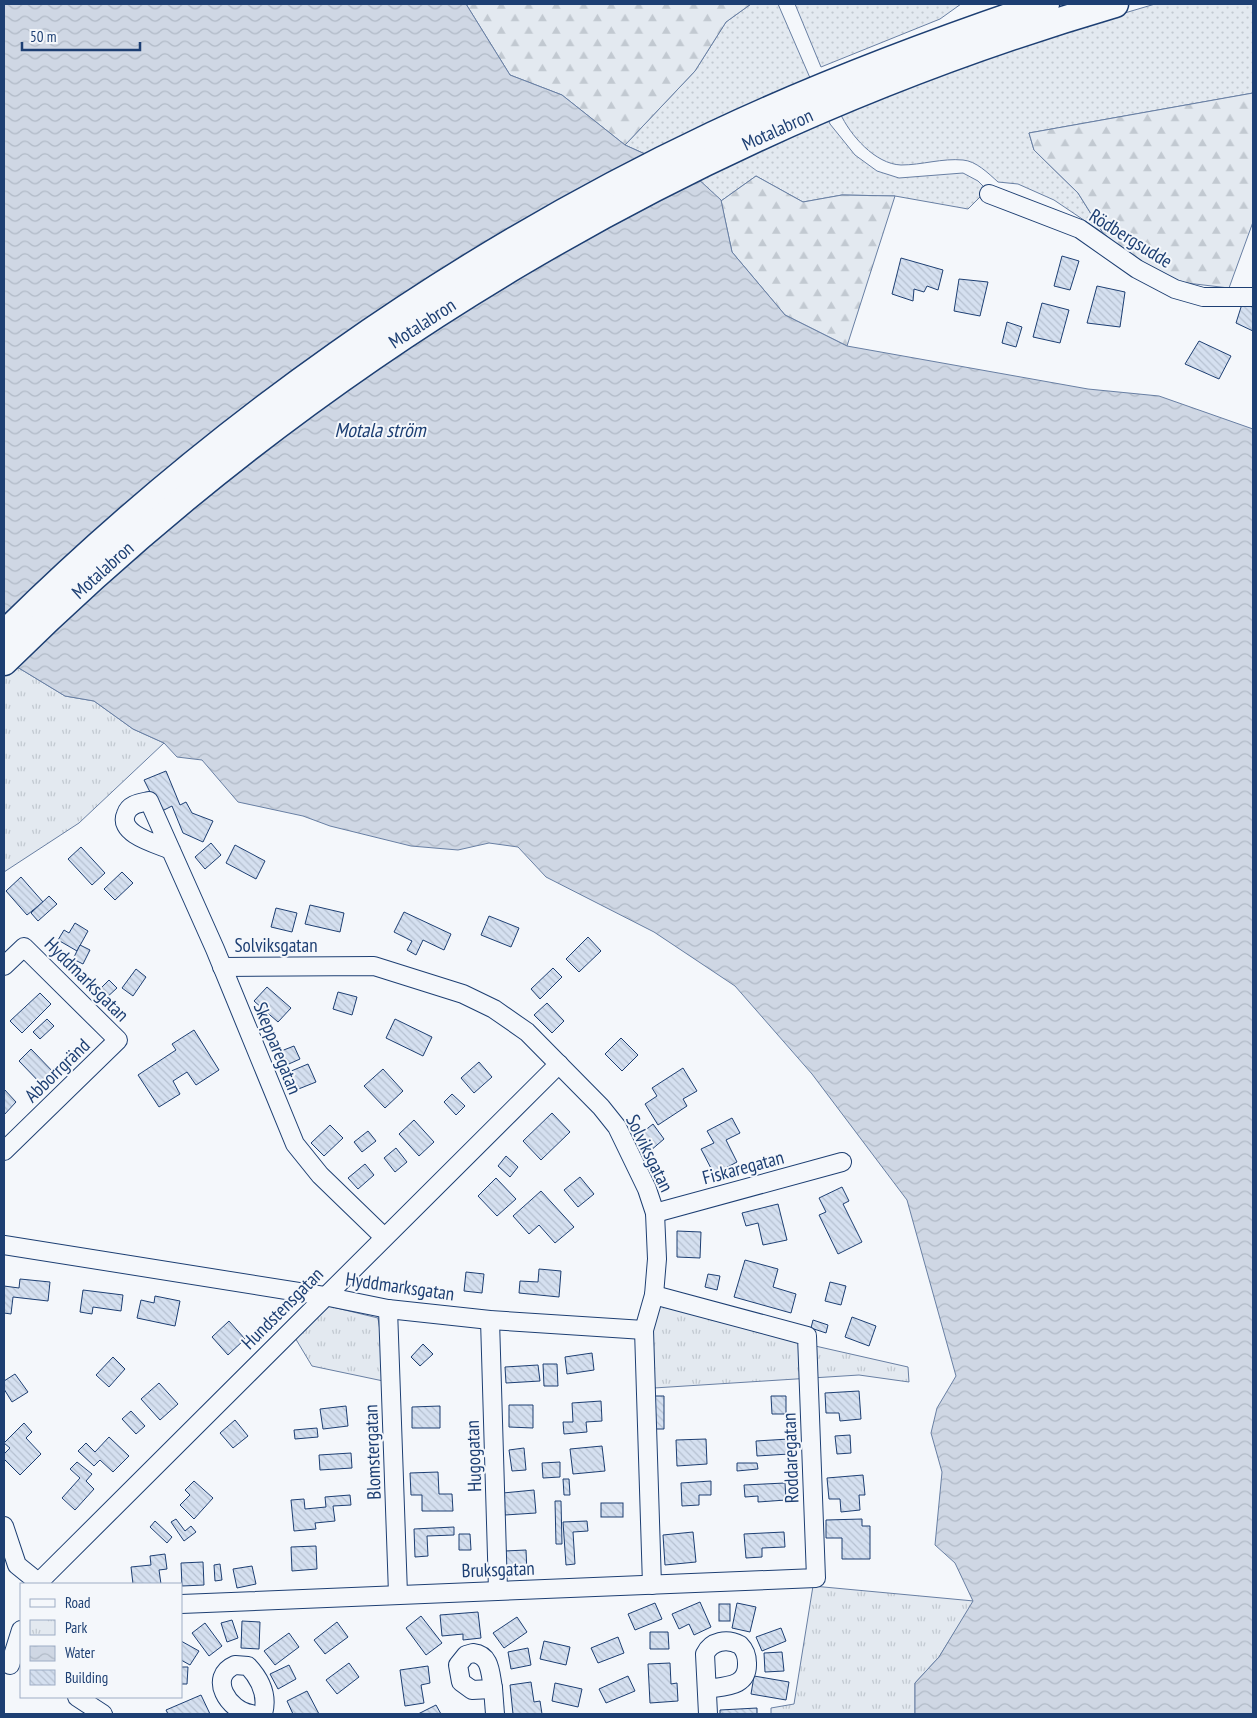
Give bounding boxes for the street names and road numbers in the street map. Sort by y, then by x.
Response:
street label: Motalabron [738,103,816,156]
street label: Rödbergsudde [1085,203,1177,273]
street label: Motalabron [384,292,460,354]
street label: Motalabron [66,536,138,604]
street label: Hyddmarksgatan [40,932,134,1026]
street label: Solviksgatan [234,933,318,957]
street label: Skepparegatan [249,998,307,1098]
street label: Abborrgränd [19,1033,95,1107]
street label: Solviksgatan [621,1110,679,1196]
street label: Fiskaregatan [700,1145,786,1189]
street label: Hundstensgatan [236,1262,328,1354]
street label: Hyddmarksgatan [344,1266,456,1306]
street label: Blomstergatan [358,1404,386,1500]
street label: Roddaregatan [776,1412,804,1504]
street label: Hugogatan [460,1420,486,1492]
street label: Bruksgatan [461,1556,535,1582]

